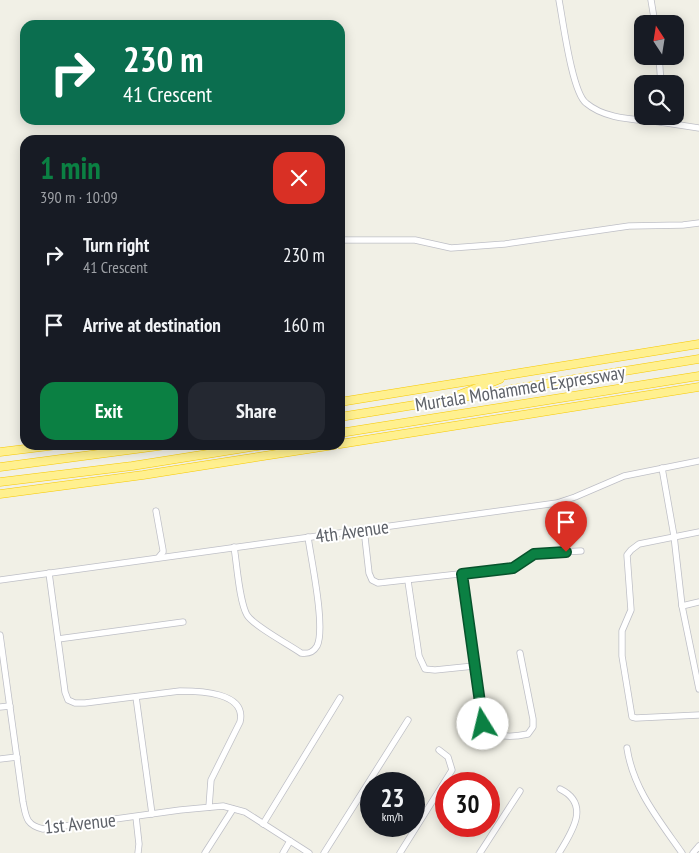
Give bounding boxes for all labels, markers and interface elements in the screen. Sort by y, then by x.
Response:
north arrow [634,15,684,65]
map controls [634,15,684,125]
text: 230 m [123,36,204,82]
icon: right [40,40,105,105]
button: search [634,75,684,125]
text: 41 Crescent [123,80,212,108]
text: 1 min [40,148,101,187]
button: close [273,152,325,204]
text: 390 m · 10:09 [40,187,118,207]
text: Turn right [83,233,149,257]
icon: right [40,241,68,269]
text: 230 m [283,243,325,267]
text: 41 Crescent [83,257,148,277]
icon: arrive [40,311,68,339]
text: Arrive at destination [83,313,221,337]
text: 160 m [283,313,325,337]
street label: Murtala Mohammed Expressway [413,359,627,416]
button: Exit [40,382,178,440]
button: Share [188,382,325,440]
pin [545,501,587,552]
icon: arrive [552,508,580,536]
street label: 4th Avenue [314,514,390,548]
position arrow [456,697,508,749]
speed limit sign: 30 [435,772,500,837]
text: 23 [381,782,404,814]
street label: 1st Avenue [43,807,117,839]
text: km/h [382,809,403,824]

